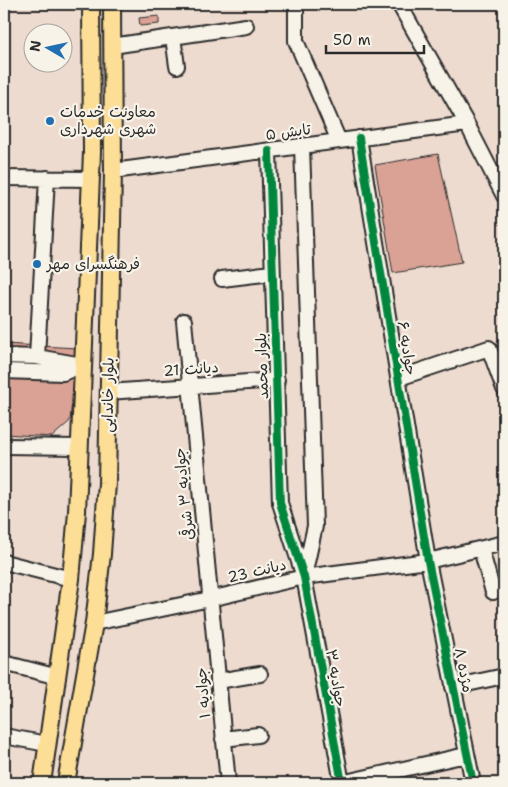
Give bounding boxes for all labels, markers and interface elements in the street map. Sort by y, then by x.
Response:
north arrow [22,22,72,72]
scale bar [326,22,423,54]
text: 50 m [333,30,371,50]
text: N [25,39,45,53]
place label: معاونت خدمات شهری شهرداری [60,102,156,139]
marker: معاونت خدمات شهری شهرداری [44,115,56,127]
street label: تابش ۵ [264,119,313,145]
place label: فرهنگسرای مهر [45,254,140,274]
marker: فرهنگسرای مهر [31,258,43,270]
street label: جوادیه ۶ [393,319,421,377]
street label: بلوار محمد [251,332,273,400]
street label: بلوار خاندایی [97,357,119,433]
street label: دیانت 21 [163,357,219,381]
street label: جوادیه ۳ شرقی [168,447,199,541]
street label: دیانت 23 [226,555,288,587]
street label: مژده ۸ [450,646,478,694]
street label: جوادیه ۳ [321,648,351,708]
street label: جوادیه ۱ [191,667,215,719]

